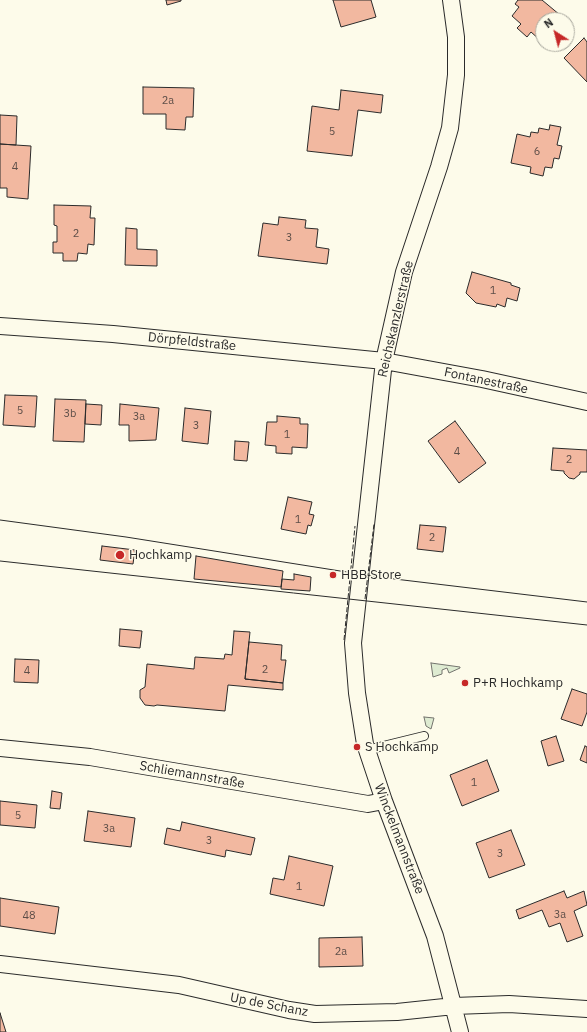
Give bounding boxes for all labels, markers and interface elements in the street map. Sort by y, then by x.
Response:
north arrow [535,12,575,52]
text: N [541,15,556,31]
house number: 2a [162,94,174,108]
house number: 5 [329,125,335,139]
house number: 6 [534,145,540,159]
house number: 4 [12,160,18,174]
house number: 2 [73,227,79,241]
house number: 3 [286,231,292,245]
street label: Reichskanzlerstraße [375,259,417,379]
house number: 1 [490,284,496,298]
street label: Dörpfeldstraße [147,330,237,354]
street label: Fontanestraße [443,364,529,398]
house number: 5 [17,404,23,418]
house number: 3b [64,407,76,421]
house number: 3a [133,410,145,424]
house number: 3 [193,419,199,433]
house number: 1 [284,428,290,442]
house number: 4 [454,445,460,459]
house number: 2 [566,453,572,467]
house number: 1 [295,513,301,527]
house number: 2 [429,531,435,545]
place label: Hochkamp [129,547,192,563]
marker: Hochkamp [114,549,126,561]
place label: HBB Store [341,567,401,583]
marker: HBB Store [328,570,338,580]
house number: 2 [262,663,268,677]
house number: 4 [24,664,30,678]
place label: P+R Hochkamp [473,675,563,691]
marker: P+R Hochkamp [460,678,470,688]
place label: S Hochkamp [365,739,439,755]
marker: S Hochkamp [352,742,362,752]
street label: Schliemannstraße [138,758,246,792]
house number: 1 [471,776,477,790]
street label: Winckelmannstraße [371,782,427,896]
house number: 5 [15,809,21,823]
house number: 3a [103,822,115,836]
house number: 3 [206,834,212,848]
house number: 3 [497,847,503,861]
house number: 1 [296,880,302,894]
house number: 3a [554,908,566,922]
house number: 48 [22,909,36,923]
house number: 2a [335,945,347,959]
street label: Up de Schanz [229,990,309,1020]

